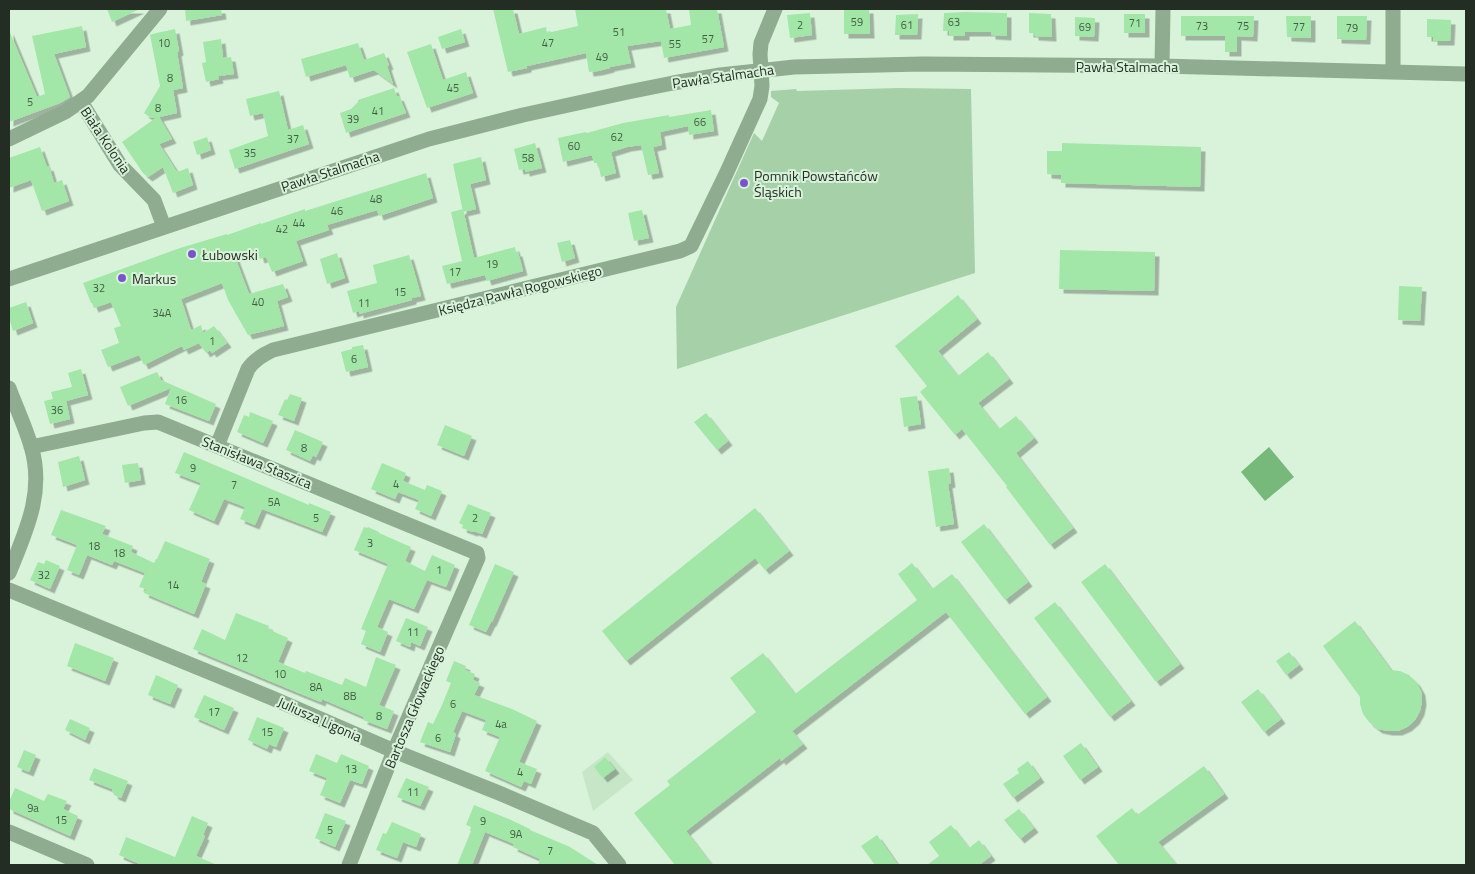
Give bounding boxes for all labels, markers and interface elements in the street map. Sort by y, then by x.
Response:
house number: 59 [851,14,863,30]
house number: 63 [948,14,960,30]
house number: 71 [1129,15,1141,31]
house number: 2 [797,17,803,33]
house number: 61 [901,17,913,33]
house number: 73 [1196,18,1208,34]
house number: 75 [1237,18,1249,34]
house number: 69 [1079,19,1091,35]
house number: 77 [1293,19,1305,35]
house number: 79 [1346,20,1358,36]
house number: 51 [613,24,625,40]
house number: 57 [702,31,714,47]
house number: 10 [158,35,170,51]
house number: 47 [542,35,554,51]
house number: 55 [669,36,681,52]
house number: 49 [596,49,608,65]
street label: Pawła Stalmacha [1076,56,1178,77]
street label: Pawła Stalmacha [671,58,775,94]
house number: 8 [167,70,173,86]
house number: 45 [447,80,459,96]
house number: 5 [27,94,33,110]
house number: 8 [155,100,161,116]
street label: Biała Kolonia [76,102,136,178]
house number: 41 [372,103,384,119]
house number: 39 [347,111,359,127]
house number: 66 [694,114,706,130]
house number: 62 [611,129,623,145]
house number: 37 [287,131,299,147]
house number: 60 [568,138,580,154]
house number: 35 [244,145,256,161]
street label: Pawła Stalmacha [278,145,382,197]
house number: 58 [522,150,534,166]
place label: Pomnik Powstańców Śląskich [754,165,878,202]
marker: Pomnik Powstańców Śląskich [738,177,750,189]
house number: 48 [370,191,382,207]
house number: 46 [331,203,343,219]
house number: 44 [293,215,305,231]
house number: 42 [276,221,288,237]
place label: Łubowski [201,244,258,265]
marker: Łubowski [186,248,198,260]
house number: 19 [486,256,498,272]
street label: Księdza Pawła Rogowskiego [436,260,604,320]
house number: 17 [449,264,461,280]
place label: Markus [132,268,176,289]
marker: Markus [116,272,128,284]
house number: 32 [93,280,105,296]
house number: 15 [394,284,406,300]
house number: 40 [252,294,264,310]
house number: 11 [358,295,370,311]
house number: 34A [153,305,172,321]
house number: 1 [209,333,215,349]
house number: 6 [351,351,357,367]
house number: 16 [175,392,187,408]
house number: 36 [51,402,63,418]
street label: Stanisława Staszica [199,430,315,494]
house number: 8 [301,440,307,456]
house number: 9 [190,460,196,476]
house number: 4 [393,476,399,492]
house number: 7 [231,477,237,493]
house number: 5A [268,494,281,510]
house number: 5 [313,510,319,526]
house number: 2 [472,510,478,526]
house number: 3 [367,535,373,551]
house number: 18 [88,538,100,554]
house number: 18 [113,545,125,561]
house number: 1 [436,562,442,578]
house number: 32 [38,567,50,583]
house number: 14 [167,577,179,593]
house number: 11 [407,624,419,640]
street label: Bartosza Głowackiego [379,643,449,771]
house number: 12 [236,650,248,666]
house number: 10 [274,666,286,682]
house number: 8A [310,679,323,695]
house number: 8B [344,688,357,704]
street label: Juliusza Ligonia [275,691,365,747]
house number: 6 [450,696,456,712]
house number: 17 [208,704,220,720]
house number: 8 [376,708,382,724]
house number: 4a [495,716,507,732]
house number: 15 [261,724,273,740]
house number: 6 [435,730,441,746]
house number: 13 [345,761,357,777]
house number: 4 [517,764,523,780]
house number: 11 [407,784,419,800]
house number: 9a [27,800,39,816]
house number: 15 [55,812,67,828]
house number: 9 [480,813,486,829]
house number: 5 [327,822,333,838]
house number: 9A [510,826,523,842]
house number: 7 [547,843,553,859]

